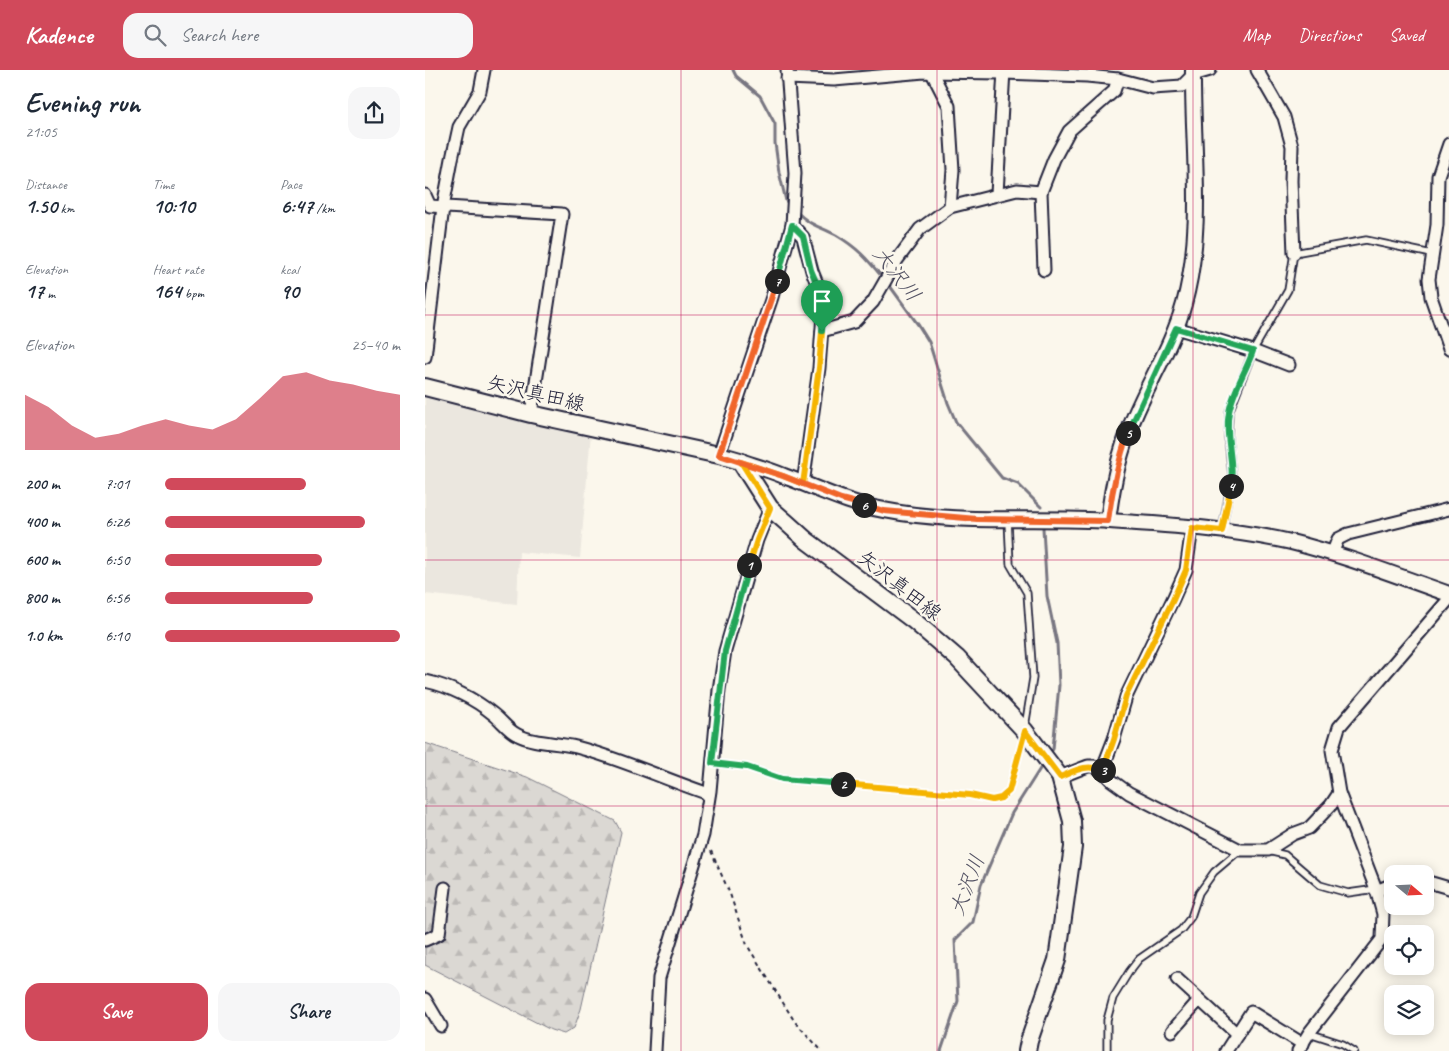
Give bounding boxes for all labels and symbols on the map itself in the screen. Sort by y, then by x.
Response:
water label: 大沢川 [867,241,927,307]
pin: 7 [765,268,789,294]
pin [801,280,843,331]
street label: 矢沢真田線 [484,370,587,417]
pin: 5 [1115,420,1141,446]
pin: 4 [1219,474,1243,498]
pin: 6 [851,492,877,518]
street label: 矢沢真田線 [853,545,947,626]
pin: 1 [737,552,761,578]
pin: 3 [1091,758,1115,782]
pin: 2 [831,772,855,796]
water label: 大沢川 [944,851,990,919]
north arrow [1384,865,1434,915]

